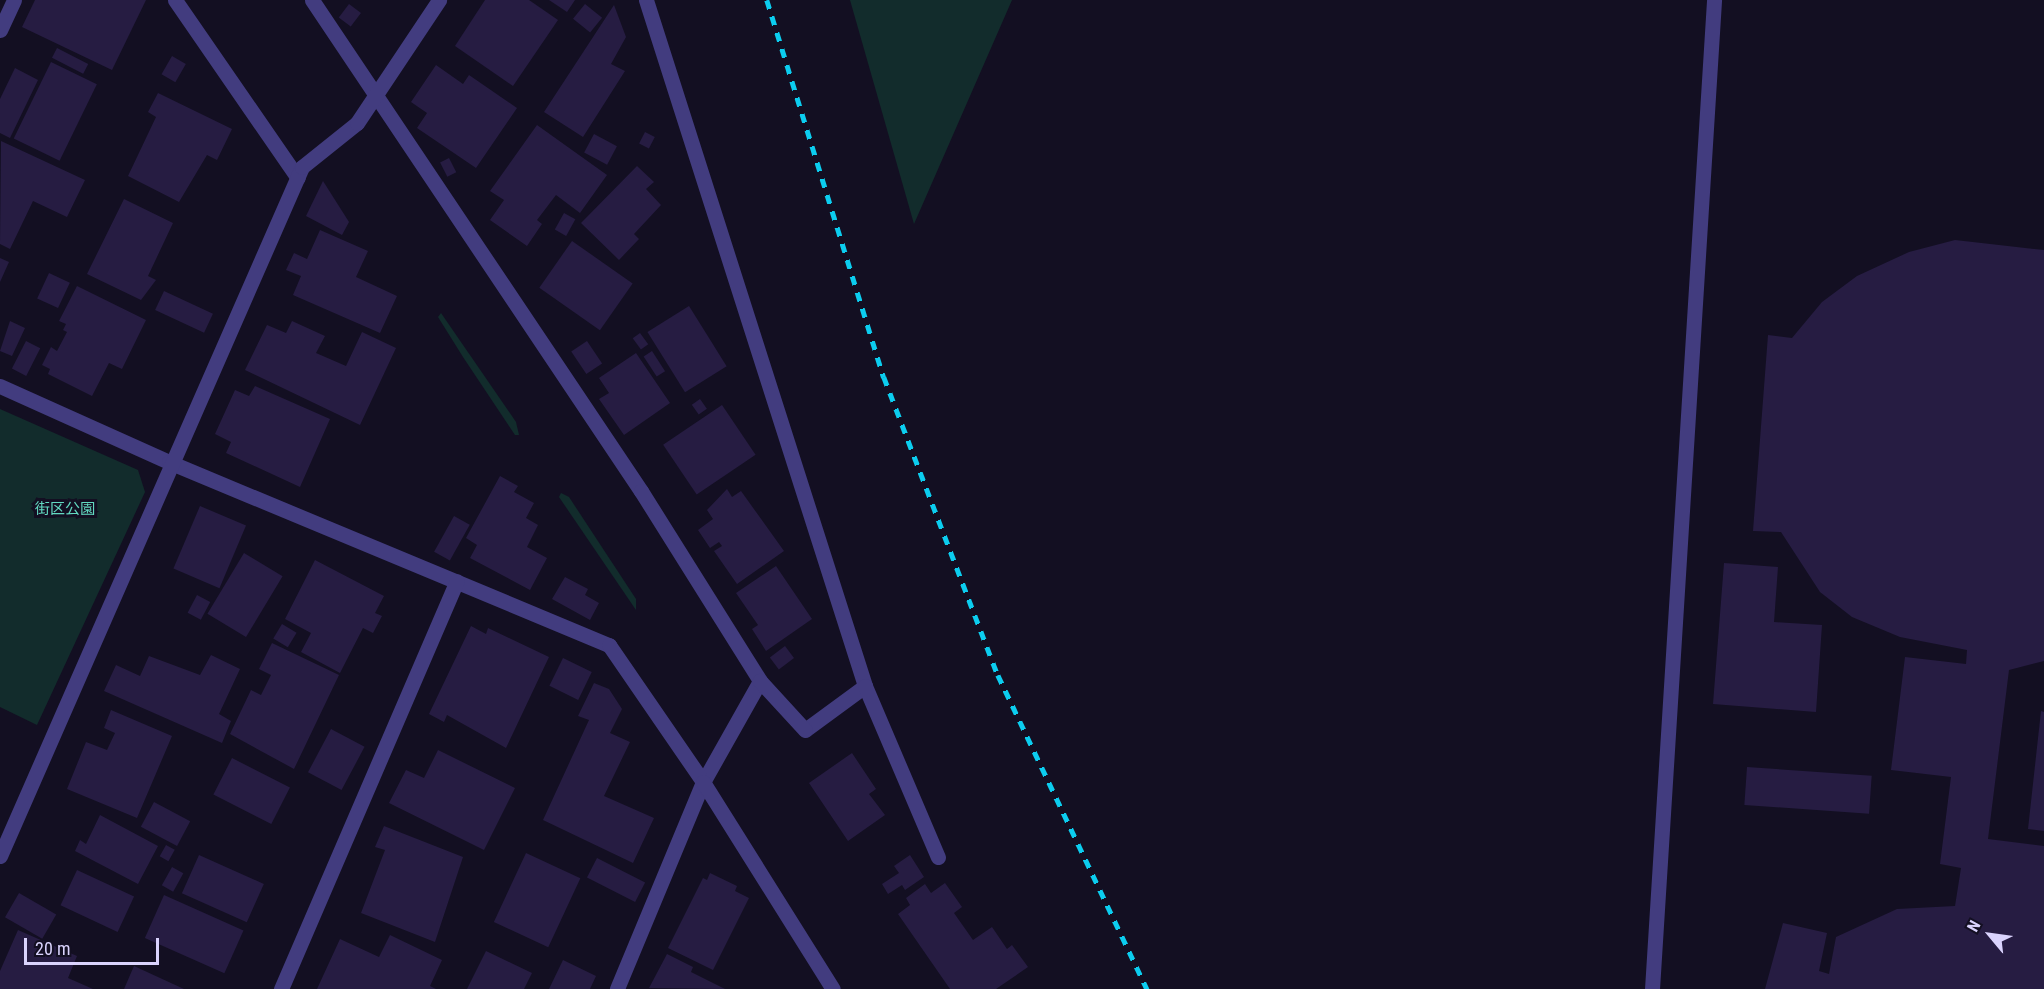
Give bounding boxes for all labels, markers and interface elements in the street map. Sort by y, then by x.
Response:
park label: 街区公園 [35,501,95,519]
north arrow [1960,905,2020,965]
text: N [1963,917,1984,935]
scale bar [27,926,162,964]
text: 20 m [35,938,70,959]

